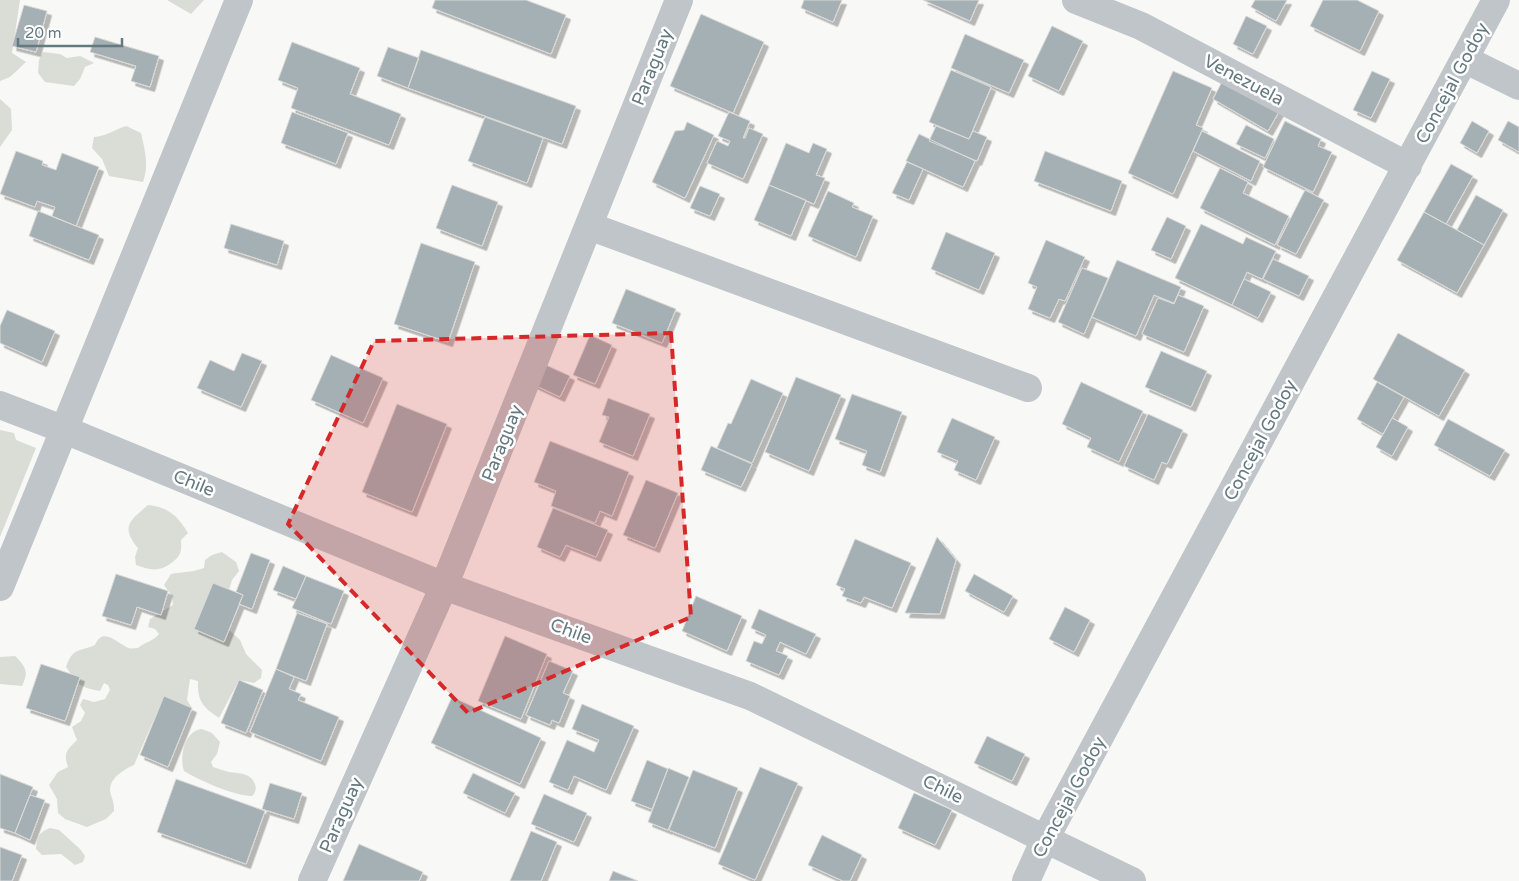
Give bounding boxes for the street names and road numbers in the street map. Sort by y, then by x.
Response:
street label: Concejal Godoy [1411,18,1493,147]
street label: Paraguay [627,25,677,109]
street label: Venezuela [1200,50,1288,110]
street label: Concejal Godoy [1219,375,1301,504]
street label: Paraguay [477,401,527,485]
street label: Chile [170,465,218,501]
street label: Chile [547,613,595,649]
street label: Concejal Godoy [1028,732,1110,861]
street label: Chile [919,770,967,808]
street label: Paraguay [315,773,368,856]

